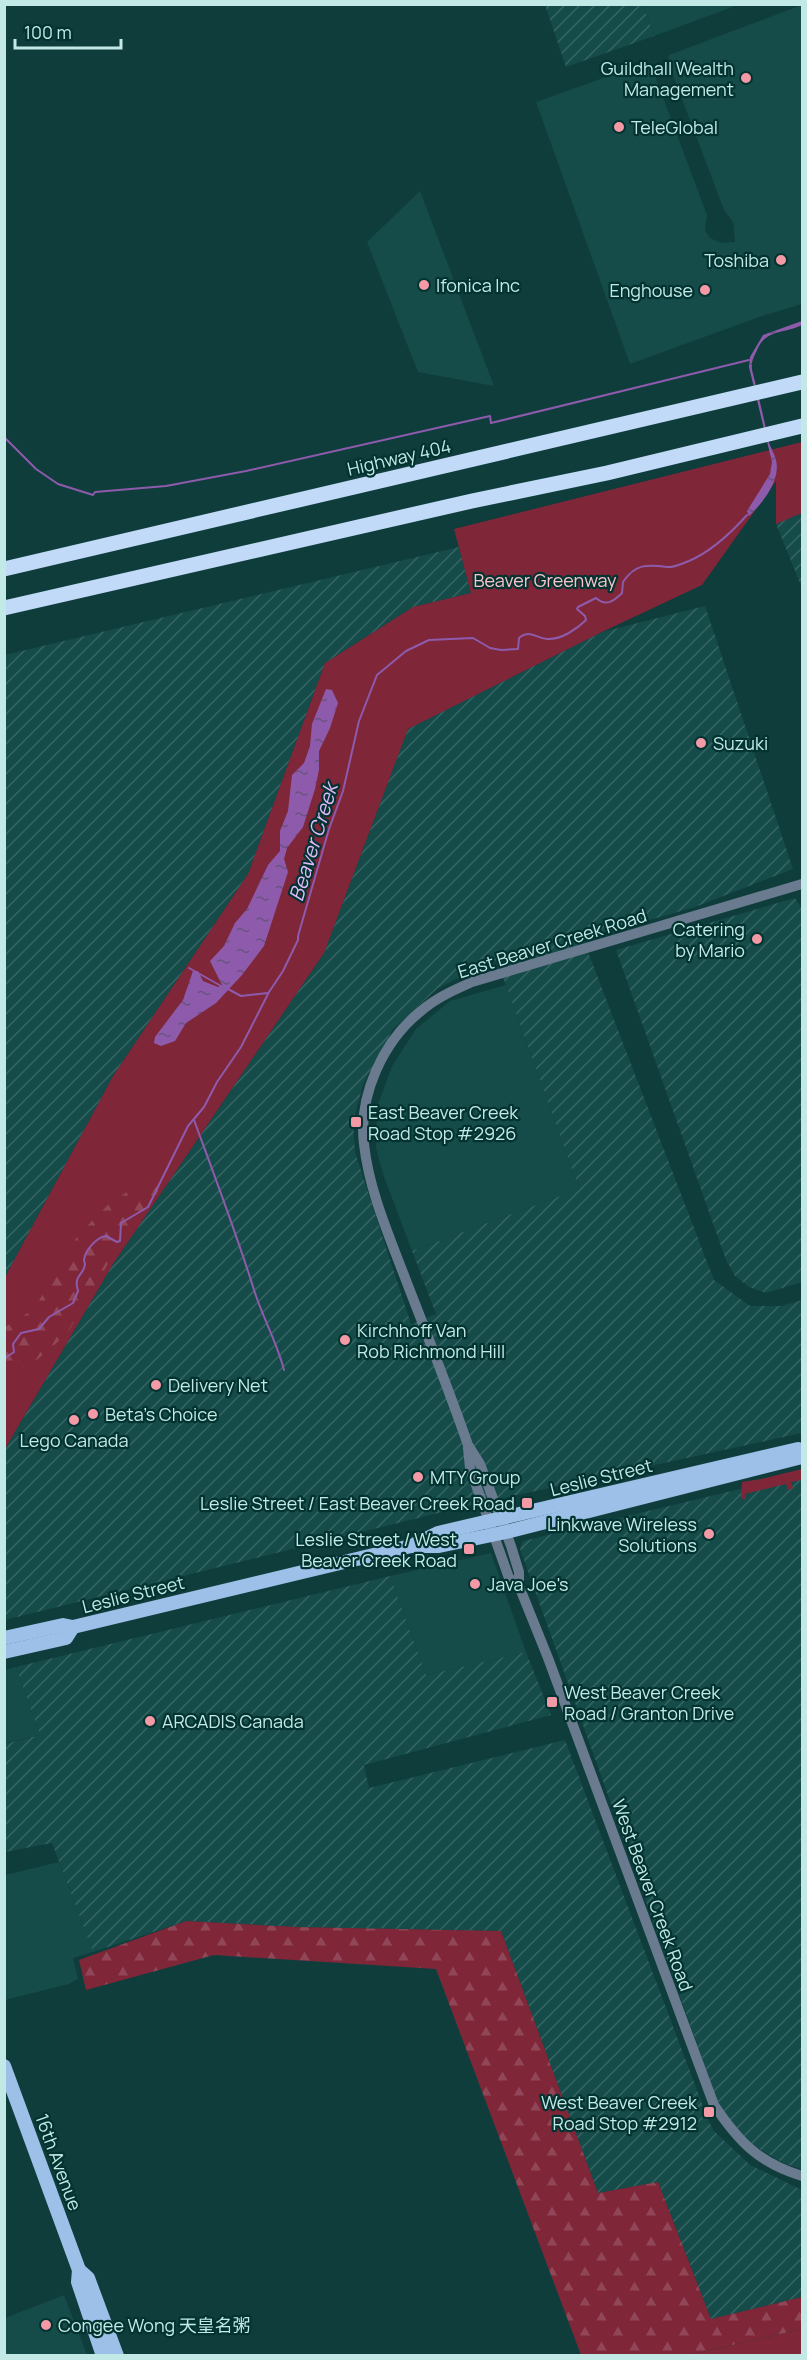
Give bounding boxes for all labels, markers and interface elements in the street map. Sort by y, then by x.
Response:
scale bar [15,12,122,50]
text: 100 m [24,20,72,44]
place label: Guildhall Wealth Management [601,56,734,101]
marker: Guildhall Wealth Management [739,71,753,85]
place label: TeleGlobal [631,115,718,139]
marker: TeleGlobal [612,120,626,134]
place label: Toshiba [704,248,769,272]
marker: Toshiba [774,253,788,267]
place label: Ifonica Inc [436,273,520,297]
marker: Ifonica Inc [417,278,431,292]
place label: Enghouse [609,278,693,302]
marker: Enghouse [698,283,712,297]
street label: Highway 404 [345,433,453,481]
park label: Beaver Greenway [473,568,617,592]
place label: Suzuki [713,731,768,755]
marker: Suzuki [694,736,708,750]
water label: Beaver Creek [282,777,345,904]
street label: East Beaver Creek Road [455,903,649,983]
place label: Catering by Mario [673,917,745,962]
marker: Catering by Mario [750,932,764,946]
place label: East Beaver Creek Road Stop #2926 [368,1100,519,1145]
marker: East Beaver Creek Road Stop #2926 [349,1115,363,1129]
place label: Kirchhoff Van Rob Richmond Hill [357,1318,505,1363]
marker: Kirchhoff Van Rob Richmond Hill [338,1333,352,1347]
place label: Delivery Net [168,1373,268,1397]
marker: Delivery Net [149,1378,163,1392]
place label: Beta's Choice [105,1402,217,1426]
marker: Beta's Choice [86,1407,100,1421]
marker: Lego Canada [67,1413,81,1427]
place label: Lego Canada [20,1428,128,1452]
street label: Leslie Street [547,1453,655,1501]
place label: MTY Group [430,1465,520,1489]
marker: MTY Group [411,1470,425,1484]
place label: Leslie Street / East Beaver Creek Road [200,1491,515,1515]
marker: Leslie Street / East Beaver Creek Road [520,1496,534,1510]
place label: Linkwave Wireless Solutions [547,1512,697,1557]
place label: Leslie Street / West Beaver Creek Road [295,1527,457,1572]
marker: Linkwave Wireless Solutions [702,1527,716,1541]
marker: Leslie Street / West Beaver Creek Road [462,1542,476,1556]
street label: Leslie Street [79,1570,187,1618]
place label: Java Joe's [487,1572,569,1596]
marker: Java Joe's [468,1577,482,1591]
place label: West Beaver Creek Road / Granton Drive [564,1680,734,1725]
marker: West Beaver Creek Road / Granton Drive [545,1695,559,1709]
place label: ARCADIS Canada [162,1709,304,1733]
marker: ARCADIS Canada [143,1714,157,1728]
street label: West Beaver Creek Road [607,1796,699,1994]
place label: West Beaver Creek Road Stop #2912 [541,2090,698,2135]
marker: West Beaver Creek Road Stop #2912 [702,2105,716,2119]
street label: 16th Avenue [30,2110,88,2214]
place label: Congee Wong 天皇名粥 [58,2313,251,2337]
marker: Congee Wong 天皇名粥 [39,2318,53,2332]

